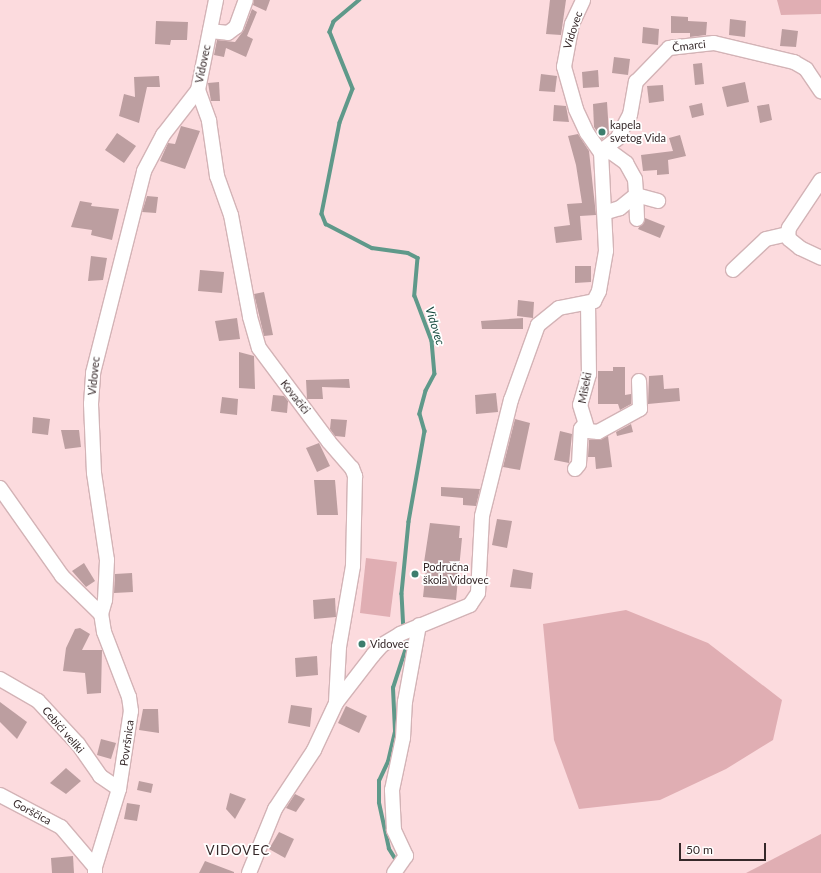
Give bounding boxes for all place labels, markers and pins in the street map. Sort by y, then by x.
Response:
place label: kapela svetog Vida [610,119,666,145]
marker: kapela svetog Vida [597,127,607,137]
place label: Područna škola Vidovec [423,561,489,587]
marker: Područna škola Vidovec [410,569,420,579]
place label: Vidovec [370,637,409,651]
marker: Vidovec [357,639,367,649]

